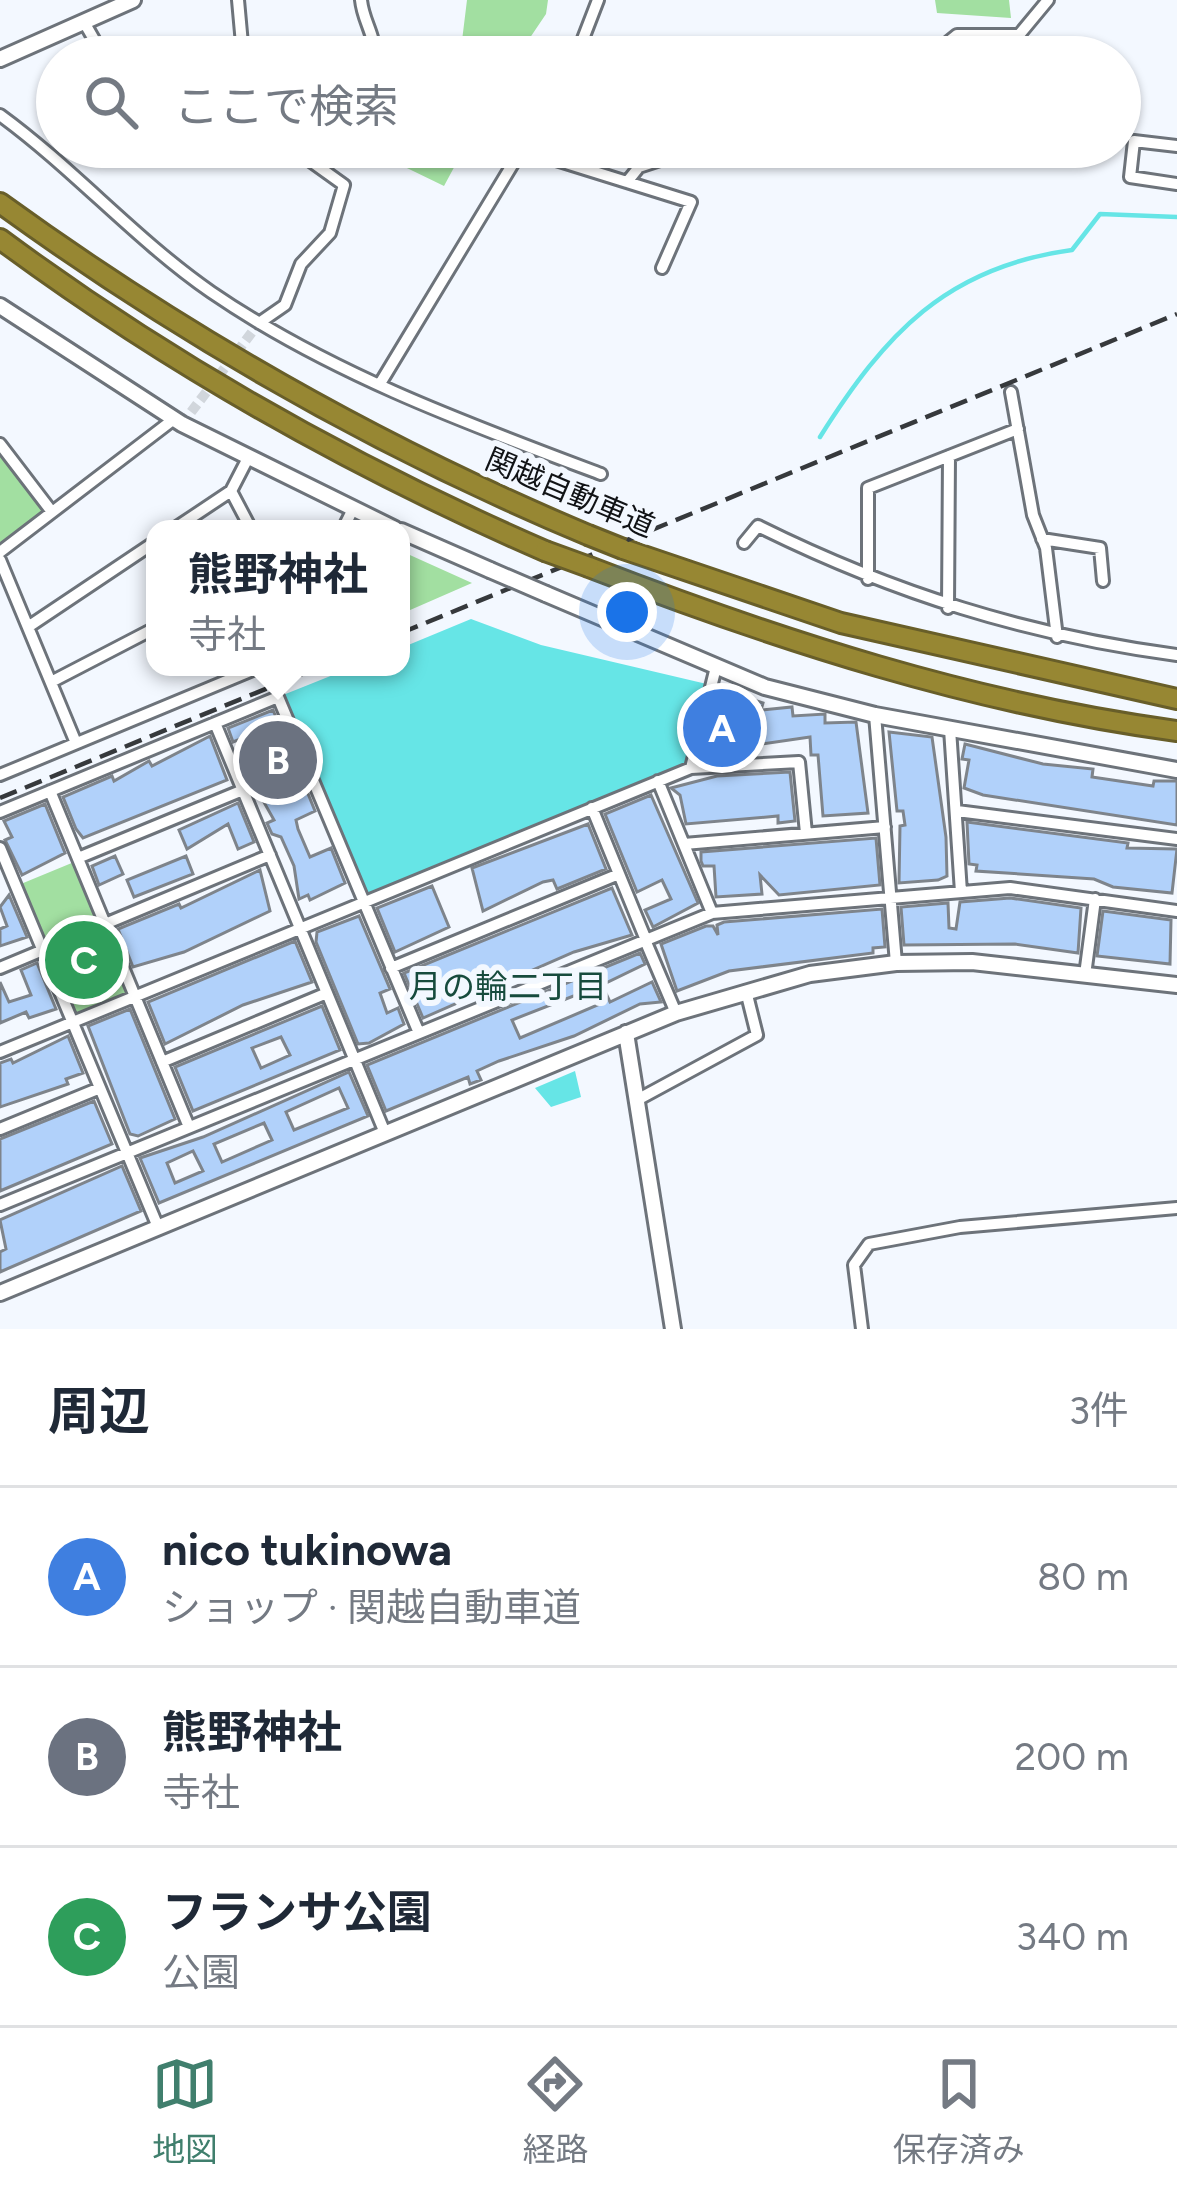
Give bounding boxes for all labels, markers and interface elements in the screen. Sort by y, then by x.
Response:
search box [36,36,1141,168]
icon: search [78,69,144,135]
text: ここで検索 [174,79,399,133]
street label: 関越自動車道 [480,440,660,545]
popup [146,520,410,676]
text: 熊野神社 [188,547,368,601]
your location [597,582,657,642]
text: 寺社 [188,611,266,658]
pin: A [683,683,761,773]
pin: B [239,715,317,805]
pin: C [45,915,123,1005]
district label: 月の輪二丁目 [409,967,607,1006]
text: 周辺 [48,1381,150,1442]
text: 3件 [1069,1387,1129,1434]
text: nico tukinowa [162,1522,452,1576]
text: A [73,1553,101,1600]
text: 80 m [1037,1553,1129,1600]
text: ショップ · 関越自動車道 [162,1584,581,1631]
text: 熊野神社 [162,1705,342,1759]
text: B [75,1733,99,1780]
text: 200 m [1014,1733,1129,1780]
text: 寺社 [162,1769,240,1816]
text: フランサ公園 [162,1885,432,1939]
text: C [73,1913,101,1960]
text: 340 m [1016,1913,1129,1960]
text: 公園 [162,1949,240,1996]
tab: 地図 [152,2051,218,2171]
tab: 経路 [522,2051,588,2171]
tab: 保存済み [893,2051,1025,2171]

